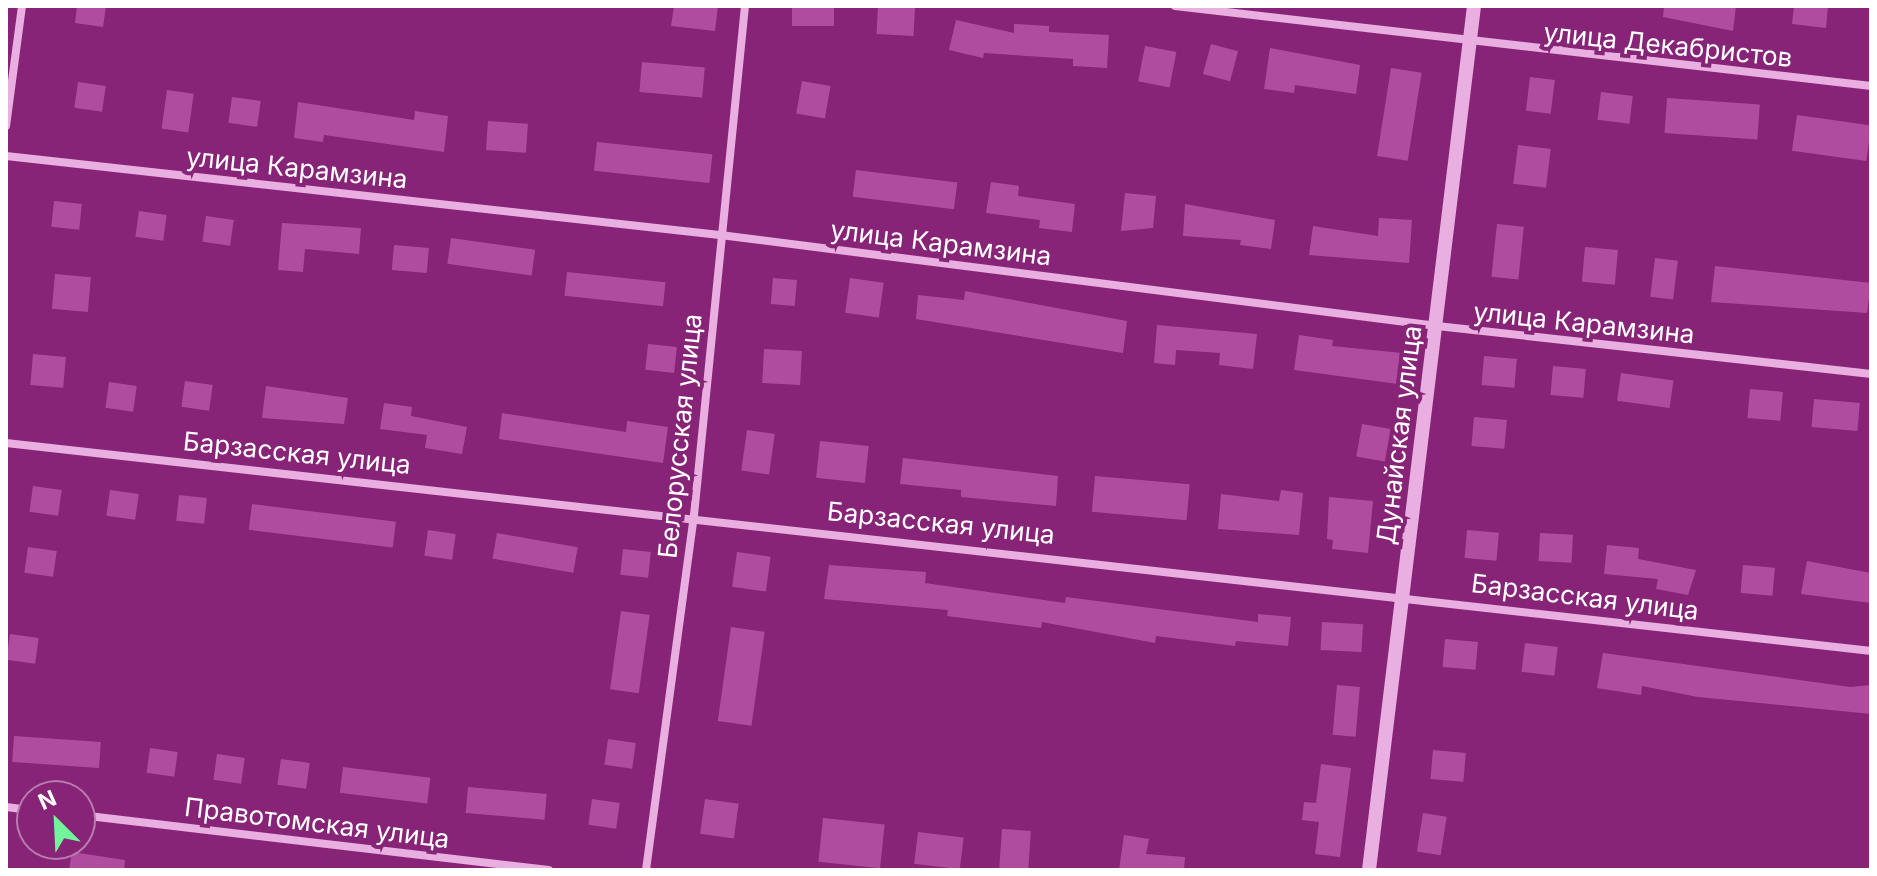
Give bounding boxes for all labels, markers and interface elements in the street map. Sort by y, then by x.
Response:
street label: улица Декабристов [1542,16,1794,74]
street label: улица Карамзина [185,141,409,195]
street label: улица Карамзина [829,214,1053,272]
street label: улица Карамзина [1472,296,1696,350]
street label: Белорусская улица [652,312,708,560]
street label: Дунайская улица [1370,324,1428,546]
street label: Барзасская улица [182,426,412,480]
street label: Барзасская улица [826,496,1056,550]
street label: Барзасская улица [1470,568,1700,626]
north arrow [16,780,96,860]
text: N [34,785,60,815]
street label: Правотомская улица [183,791,451,855]

